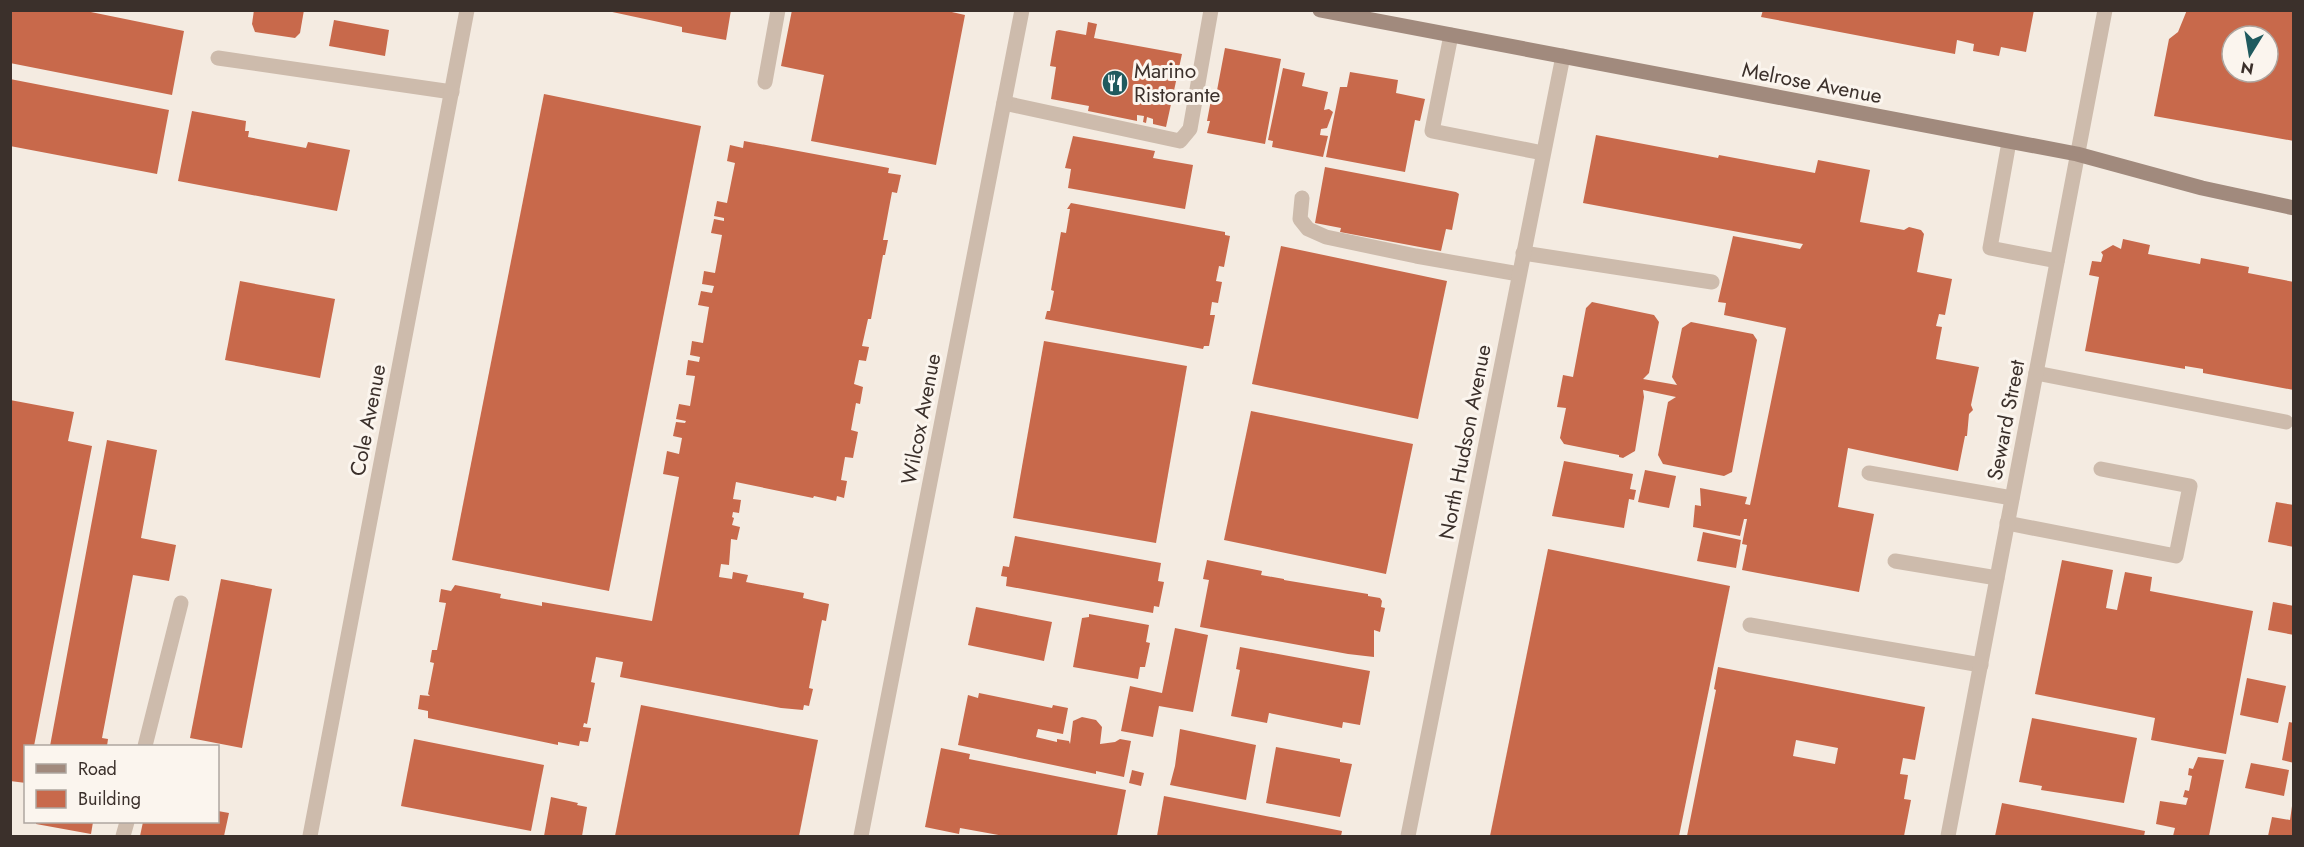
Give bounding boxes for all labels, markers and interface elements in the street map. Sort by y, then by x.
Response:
north arrow [2220,24,2280,84]
street label: Melrose Avenue [1739,55,1885,111]
place label: Marino Ristorante [1134,56,1221,110]
text: N [2239,56,2256,81]
restaurant icon: Marino Ristorante [1100,68,1130,98]
street label: North Hudson Avenue [1431,342,1499,542]
street label: Wilcox Avenue [894,351,948,487]
street label: Seward Street [1980,357,2032,483]
street label: Cole Avenue [342,361,394,478]
legend [24,745,219,823]
text: Road [78,756,117,782]
text: Building [78,786,141,812]

